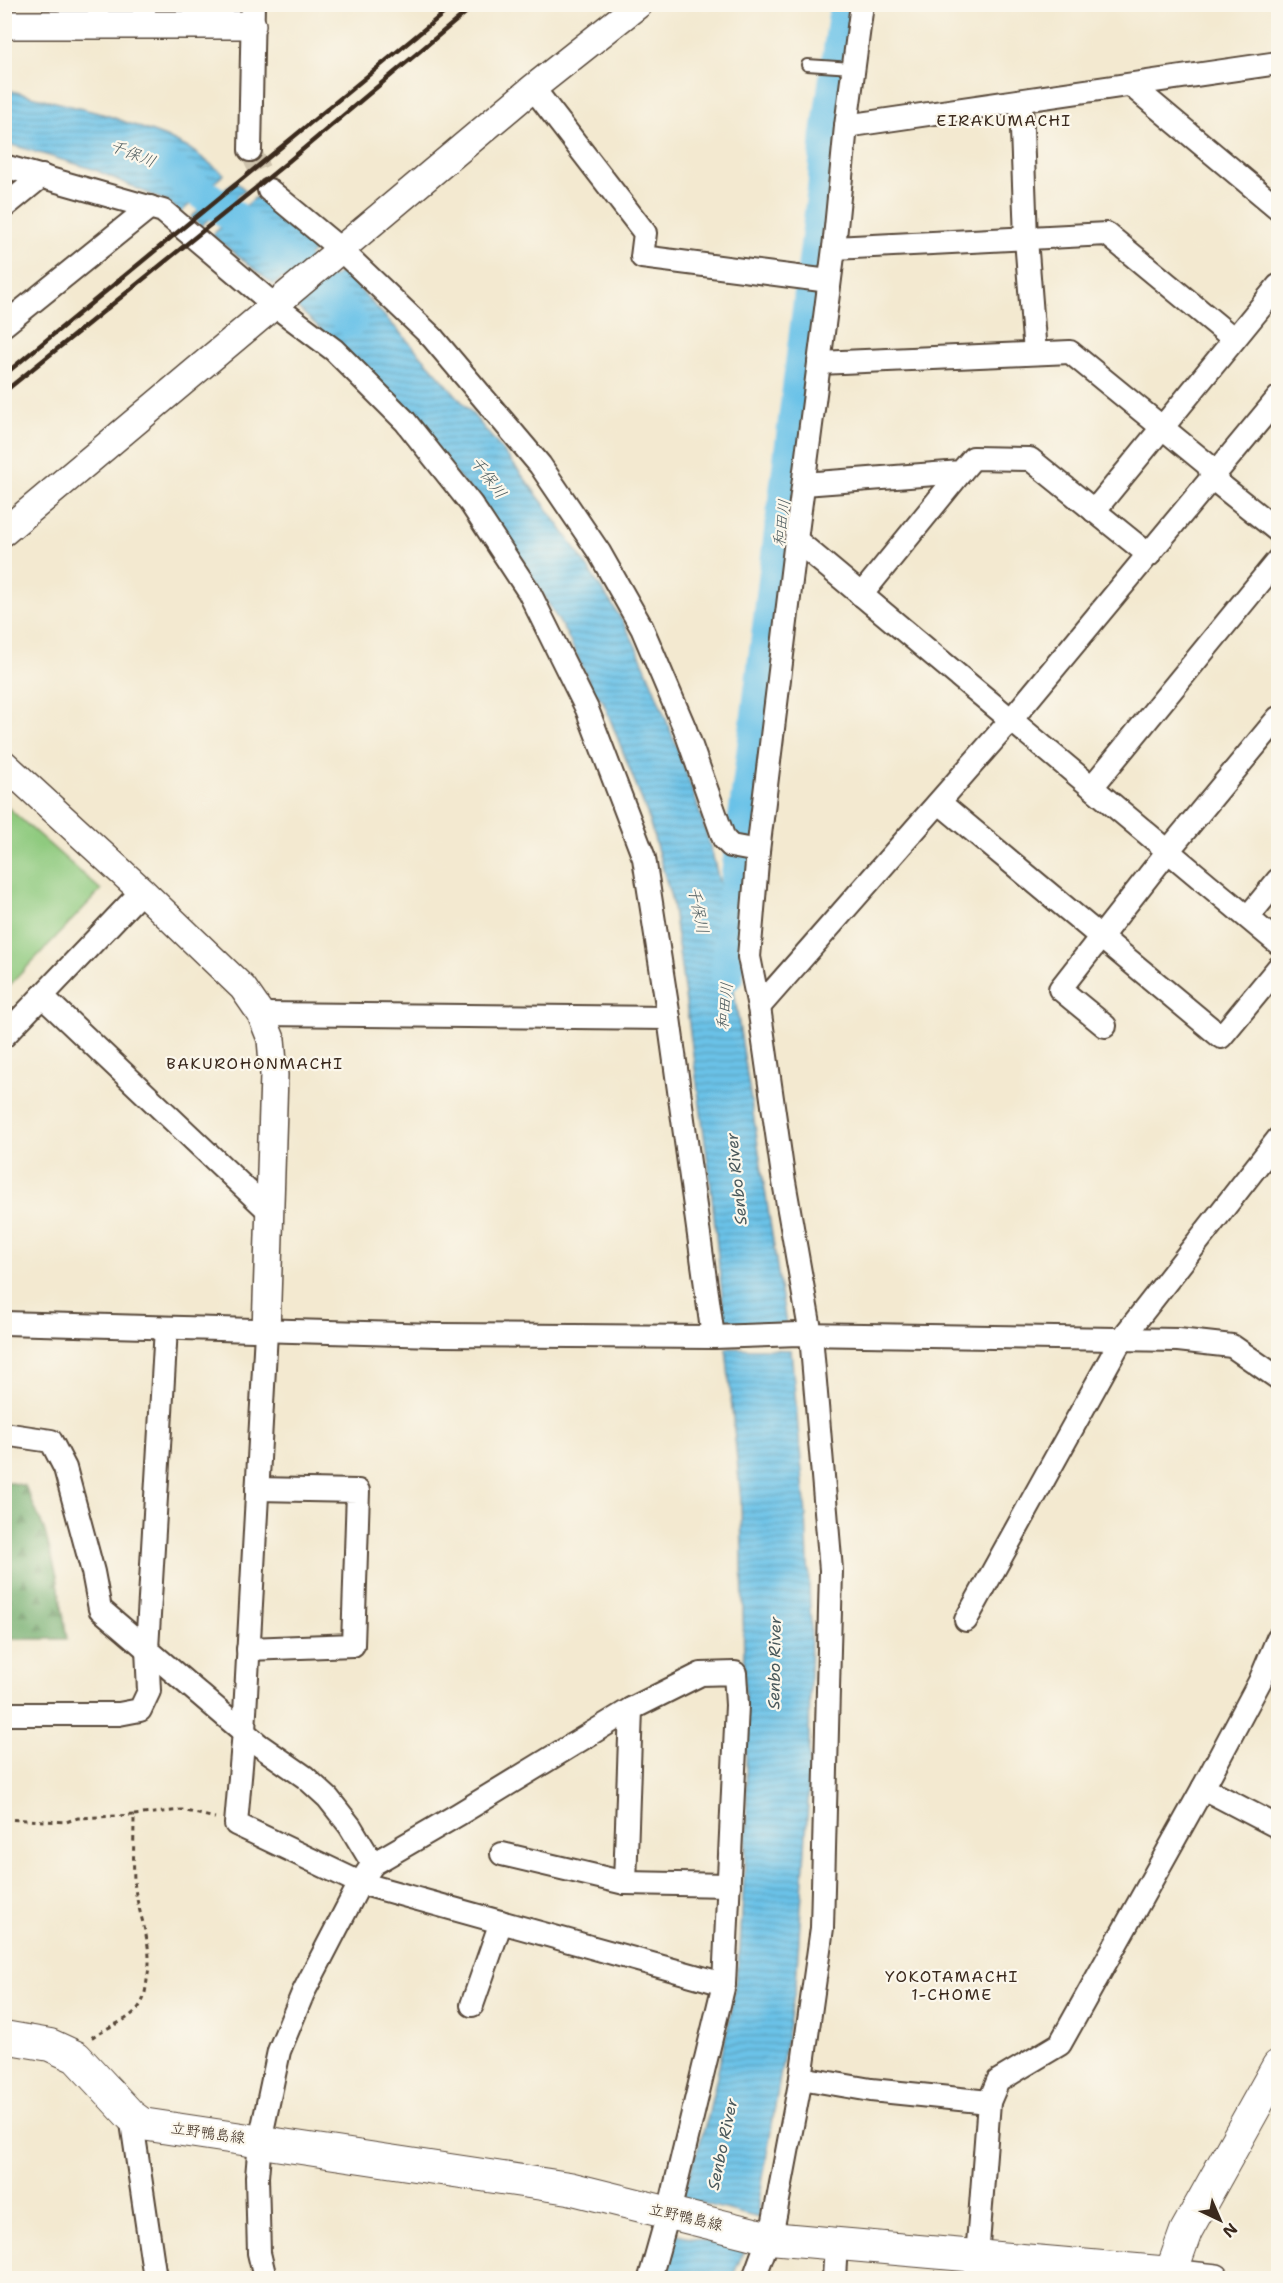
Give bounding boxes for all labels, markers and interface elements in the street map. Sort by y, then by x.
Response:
district label: EIRAKUMACHI [936,110,1072,131]
water label: 千保川 [107,135,159,172]
water label: 千保川 [466,452,511,503]
water label: 和田川 [768,498,795,548]
water label: 千保川 [683,884,714,936]
water label: 和田川 [712,981,737,1031]
district label: BAKUROHONMACHI [166,1053,344,1074]
water label: Senbo River [721,1131,752,1226]
water label: Senbo River [763,1616,786,1710]
district label: YOKOTAMACHI 1-CHOME [885,1966,1019,2005]
water label: Senbo River [703,2096,743,2192]
street label: 立野鴨島線 [169,2118,247,2148]
north arrow [1190,2190,1250,2250]
street label: 立野鴨島線 [647,2199,725,2235]
text: N [1218,2218,1242,2242]

